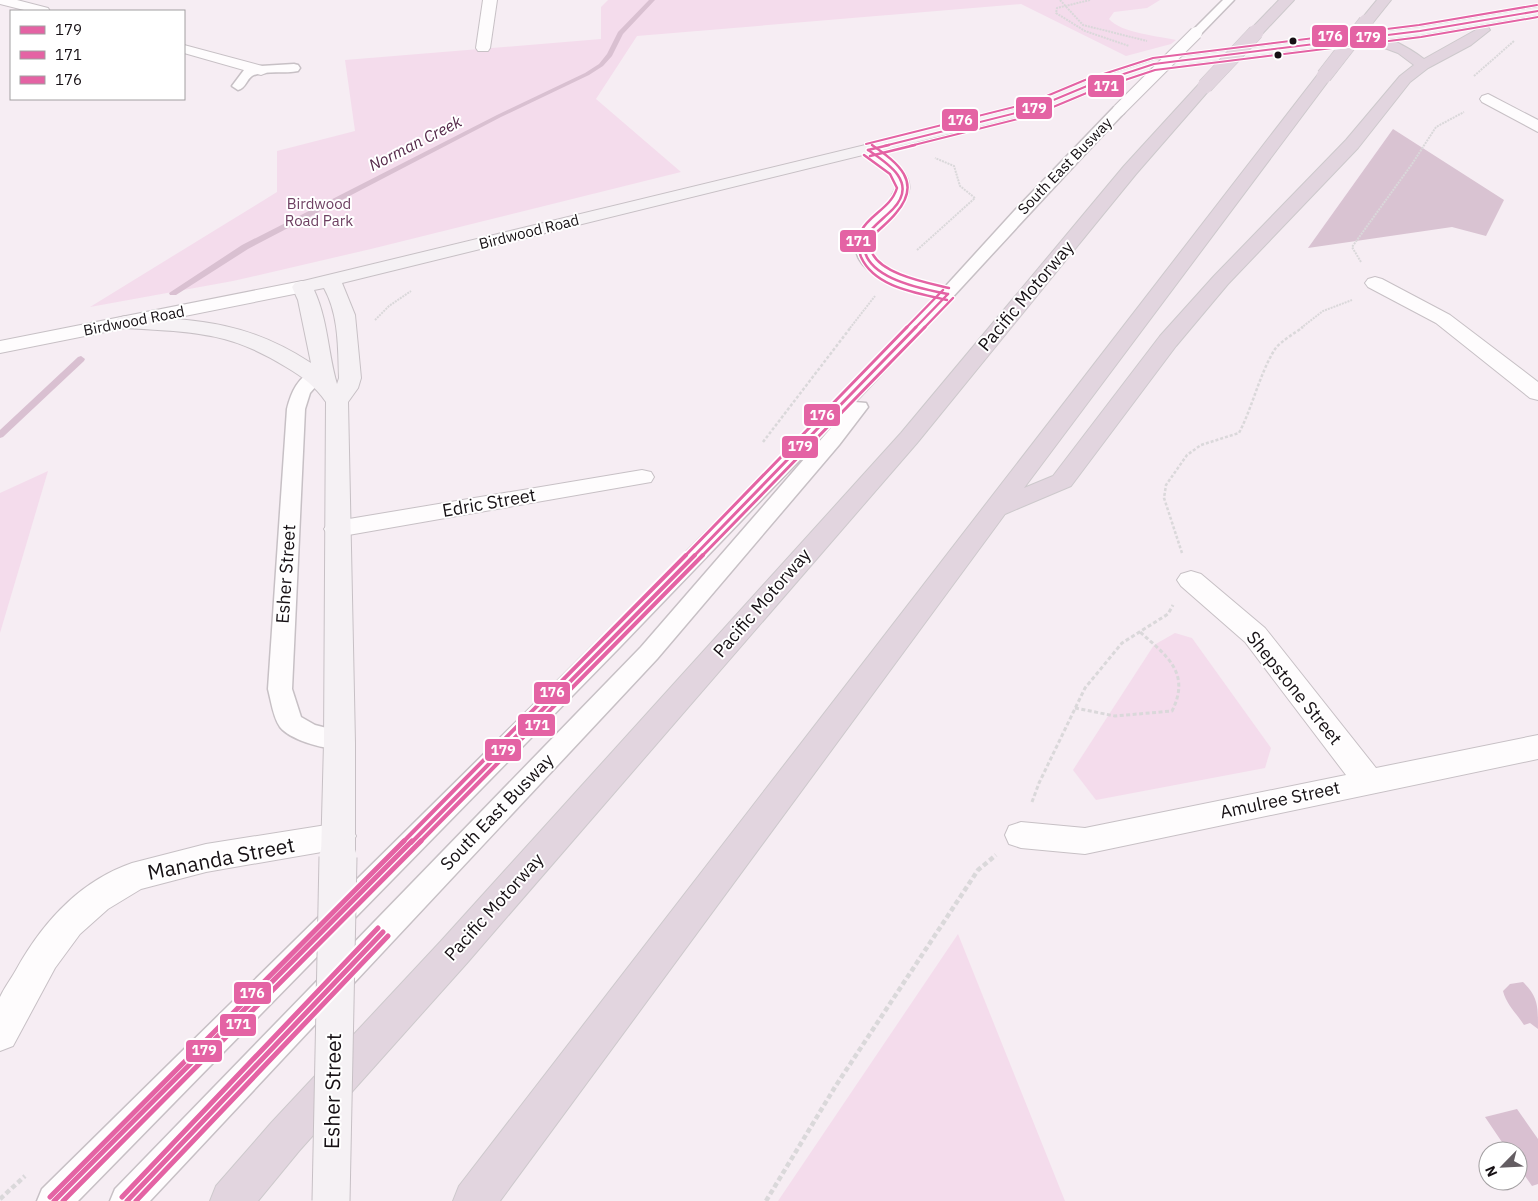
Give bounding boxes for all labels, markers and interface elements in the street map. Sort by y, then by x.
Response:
legend [10,10,185,100]
text: 179 [55,20,82,39]
line badge: 176 [1311,24,1349,48]
line badge: 179 [1349,25,1387,49]
text: 176 [1317,27,1343,45]
text: 179 [1355,28,1381,46]
unlabelled marker [1288,36,1298,46]
text: 171 [55,45,82,64]
unlabelled marker [1273,50,1283,60]
text: 176 [55,70,82,89]
line badge: 171 [1087,74,1125,98]
text: 171 [1093,77,1119,95]
line badge: 179 [1015,96,1053,120]
text: 179 [1021,99,1047,117]
line badge: 176 [941,108,979,132]
water label: Norman Creek [365,111,465,175]
text: 176 [947,111,973,129]
street label: South East Busway [1013,113,1116,218]
park label: Birdwood Road Park [285,194,353,230]
street label: Birdwood Road [477,210,581,253]
line badge: 171 [839,229,877,253]
text: 171 [845,232,871,250]
street label: Pacific Motorway [973,236,1079,356]
street label: Birdwood Road [82,301,186,340]
line badge: 176 [803,403,841,427]
text: 176 [809,406,835,424]
line badge: 179 [781,435,819,459]
text: 179 [787,437,813,455]
street label: Edric Street [440,483,537,522]
street label: Esher Street [271,523,300,624]
street label: Pacific Motorway [708,543,815,662]
street label: Shepstone Street [1241,626,1347,749]
line badge: 176 [533,681,571,705]
text: 176 [539,683,565,701]
line badge: 171 [517,713,556,737]
text: 171 [524,716,550,734]
line badge: 179 [484,738,522,762]
text: 179 [490,741,516,759]
street label: South East Busway [435,748,558,875]
street label: Amulree Street [1218,776,1342,823]
street label: Mananda Street [145,830,297,886]
street label: Pacific Motorway [439,848,548,965]
line badge: 176 [233,981,272,1005]
text: 176 [239,984,265,1002]
line badge: 171 [219,1013,257,1037]
text: 171 [225,1015,251,1033]
street label: Esher Street [317,1033,347,1149]
line badge: 179 [185,1039,223,1063]
text: 179 [191,1041,217,1059]
north arrow [1478,1141,1528,1191]
text: N [1481,1163,1501,1180]

